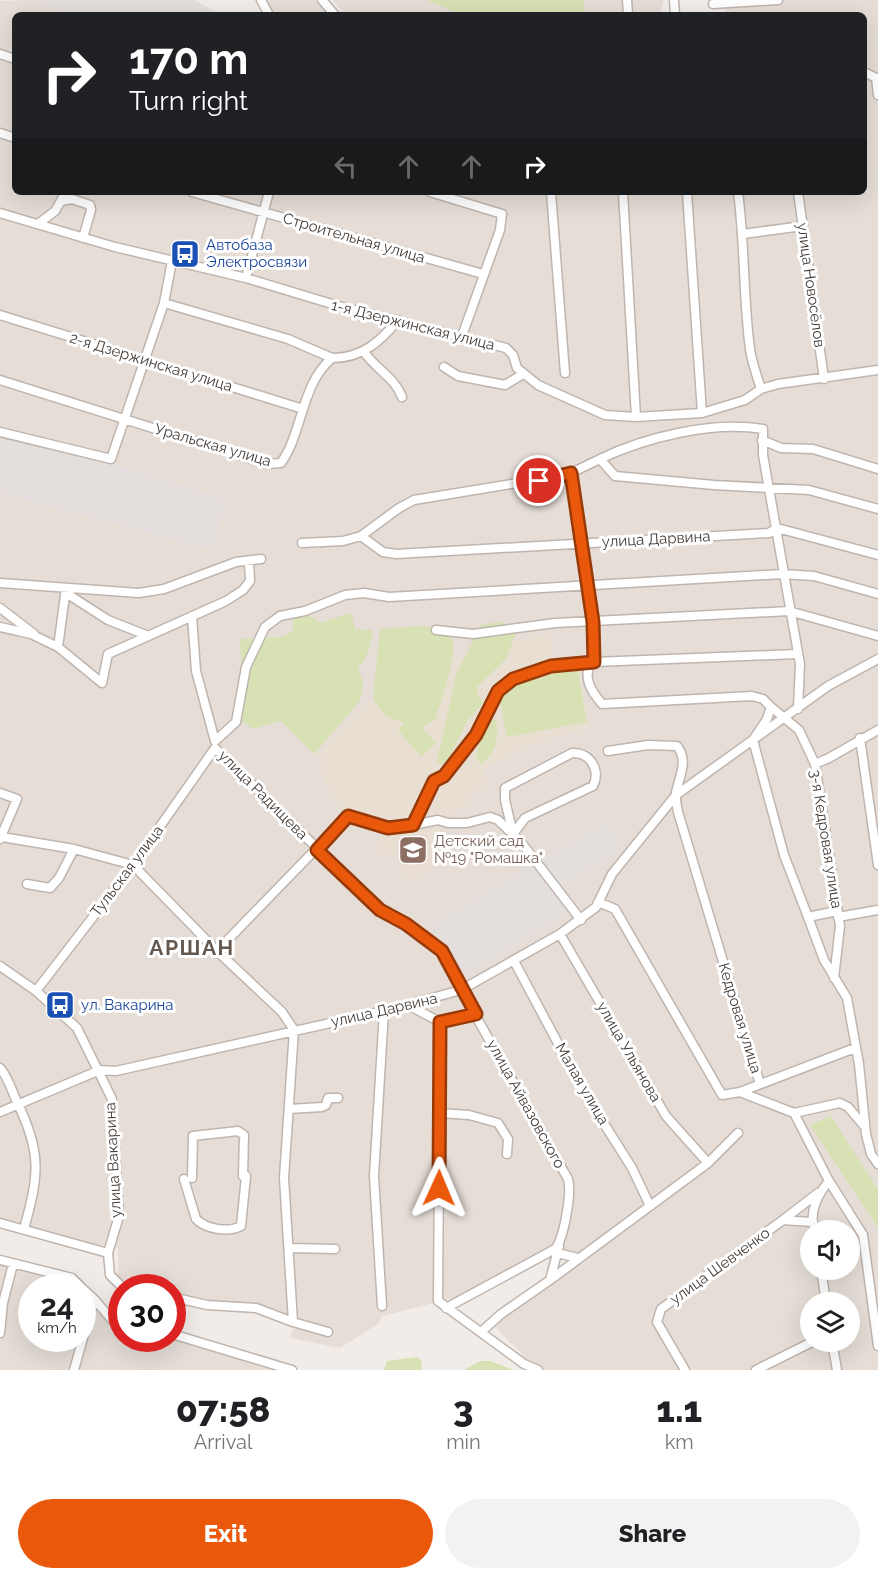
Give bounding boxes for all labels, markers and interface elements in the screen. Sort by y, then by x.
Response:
text: 170 m [129,35,248,84]
icon: right [30,36,108,114]
text: Turn right [129,85,248,116]
icon: left [329,150,362,183]
icon: ahead [392,150,425,183]
icon: ahead [455,150,488,183]
icon: right [518,150,551,183]
street label: Строительная улица [281,209,427,267]
street label: улица Новосёлов [793,222,829,348]
place label: Автобаза Электросвязи [206,236,307,271]
bus stop icon: Автобаза Электросвязи [169,238,201,270]
street label: 1-я Дзержинская улица [329,296,497,354]
street label: 2-я Дзержинская улица [67,329,235,395]
street label: Уральская улица [153,420,273,470]
pin [513,455,564,506]
icon: arrive [522,464,555,497]
street label: улица Дарвина [601,527,711,551]
street label: улица Радищева [215,747,311,843]
street label: 3-я Кедровая улица [806,768,846,910]
street label: Тульская улица [87,822,167,920]
place label: Детский сад №19 "Ромашка" [434,832,543,867]
school or university icon: Детский сад №19 "Ромашка" [397,834,429,866]
district label: АРШАН [149,935,235,960]
street label: Кедровая улица [715,961,765,1075]
bus stop icon: ул. Вакарина [44,989,76,1021]
street label: улица Дарвина [329,989,439,1031]
place label: ул. Вакарина [81,996,174,1014]
street label: улица Ульянова [593,999,665,1105]
street label: улица Айвазовского [483,1036,569,1172]
street label: Малая улица [551,1040,613,1128]
street label: улица Вакарина [101,1102,125,1218]
position arrow [407,1156,471,1220]
map controls [800,1220,860,1352]
button: sound [800,1220,860,1280]
street label: улица Шевченко [667,1224,773,1308]
speed limit sign: 30 [108,1274,186,1352]
text: 24 [40,1288,74,1323]
button: layers [800,1292,860,1352]
text: km/h [37,1319,77,1337]
text: 07:58 [176,1388,270,1430]
text: 3 [453,1388,474,1430]
text: 1.1 [656,1388,702,1430]
text: Arrival [194,1430,252,1454]
text: min [446,1430,481,1454]
text: km [665,1430,694,1454]
button: Exit [18,1499,433,1568]
button: Share [445,1499,860,1568]

